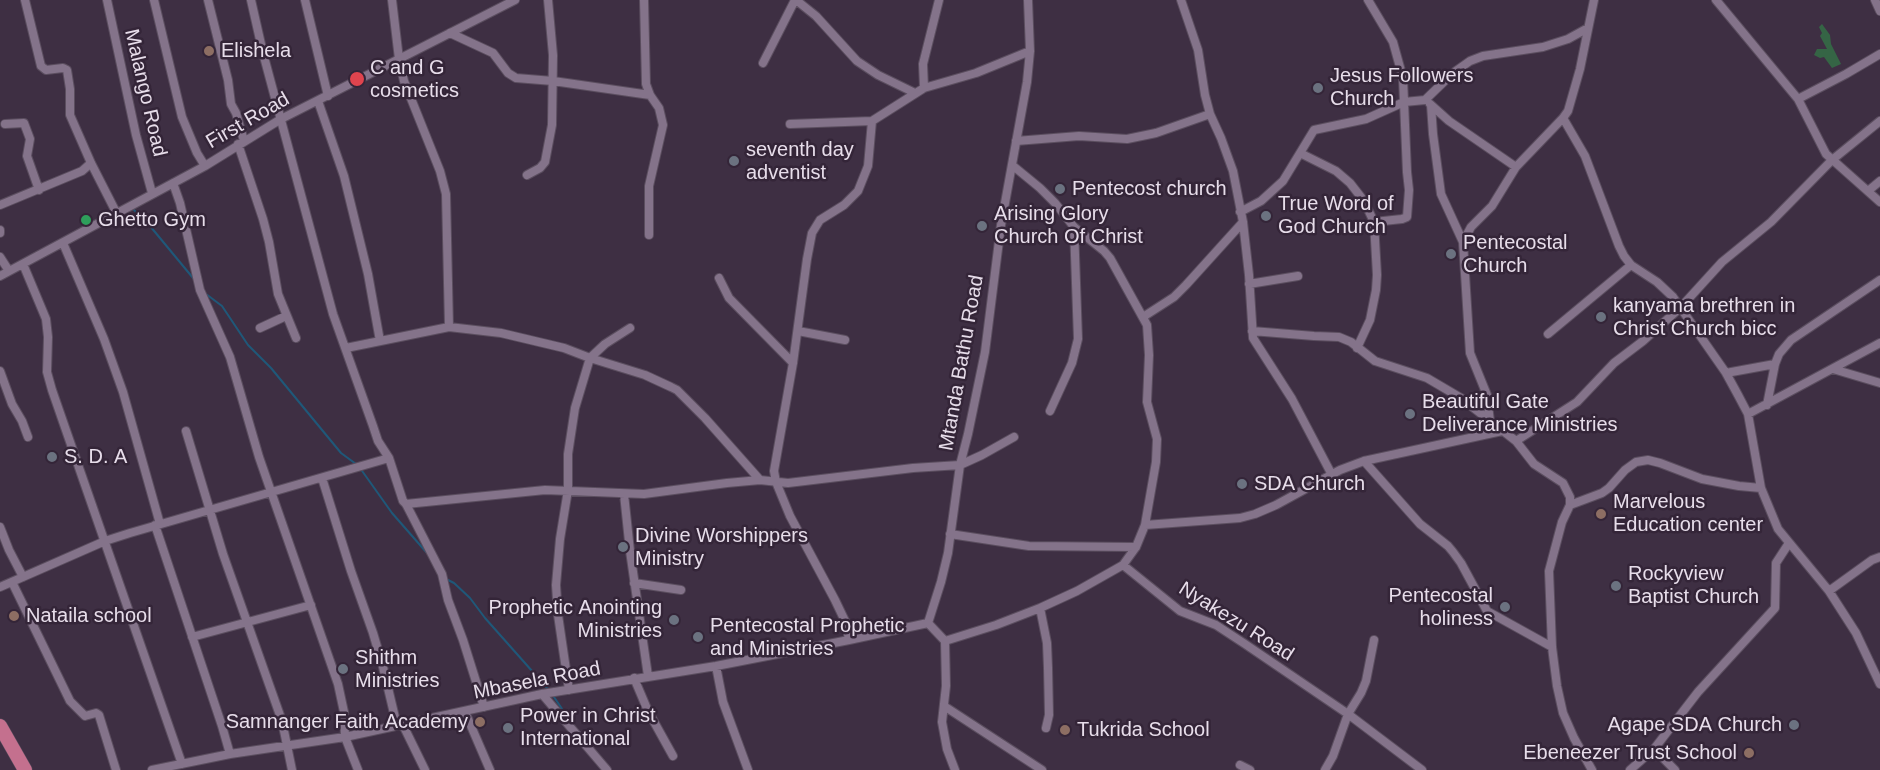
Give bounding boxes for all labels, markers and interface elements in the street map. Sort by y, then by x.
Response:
street label: Malango Road [119,27,171,159]
place label: Elishela [221,39,291,63]
marker: Elishela [202,44,216,58]
place label: C and G cosmetics [370,56,459,103]
place label: Jesus Followers Church [1330,64,1473,111]
marker: C and G cosmetics [348,70,366,88]
marker: Jesus Followers Church [1311,81,1325,95]
street label: First Road [202,88,294,154]
place label: seventh day adventist [746,138,854,185]
marker: seventh day adventist [727,154,741,168]
place label: Pentecost church [1072,177,1227,201]
marker: Pentecost church [1053,182,1067,196]
place label: True Word of God Church [1278,192,1394,239]
place label: Arising Glory Church Of Christ [994,202,1143,249]
place label: Ghetto Gym [98,208,206,232]
marker: True Word of God Church [1259,209,1273,223]
marker: Ghetto Gym [79,213,93,227]
marker: Arising Glory Church Of Christ [975,219,989,233]
place label: Pentecostal Church [1463,231,1568,278]
marker: Pentecostal Church [1444,247,1458,261]
street label: Mtanda Bathu Road [935,273,989,453]
place label: kanyama brethren in Christ Church bicc [1613,294,1795,341]
marker: kanyama brethren in Christ Church bicc [1594,310,1608,324]
place label: Beautiful Gate Deliverance Ministries [1422,390,1618,437]
marker: Beautiful Gate Deliverance Ministries [1403,407,1417,421]
place label: S. D. A [64,445,127,469]
marker: S. D. A [45,450,59,464]
place label: SDA Church [1254,472,1365,496]
marker: SDA Church [1235,477,1249,491]
place label: Marvelous Education center [1613,490,1763,537]
marker: Marvelous Education center [1594,507,1608,521]
place label: Divine Worshippers Ministry [635,524,808,571]
marker: Divine Worshippers Ministry [616,540,630,554]
place label: Rockyview Baptist Church [1628,562,1759,609]
street label: Nyakezu Road [1174,577,1298,667]
marker: Rockyview Baptist Church [1609,579,1623,593]
place label: Pentecostal holiness [1388,584,1493,631]
place label: Prophetic Anointing Ministries [489,596,662,643]
marker: Pentecostal holiness [1498,600,1512,614]
place label: Nataila school [26,604,152,628]
marker: Nataila school [7,609,21,623]
marker: Prophetic Anointing Ministries [667,613,681,627]
place label: Pentecostal Prophetic and Ministries [710,614,905,661]
marker: Pentecostal Prophetic and Ministries [691,630,705,644]
place label: Shithm Ministries [355,646,439,693]
street label: Mbasela Road [471,657,603,705]
marker: Shithm Ministries [336,662,350,676]
place label: Power in Christ International [520,704,656,751]
place label: Samnanger Faith Academy [226,710,468,734]
place label: Agape SDA Church [1607,713,1782,737]
marker: Samnanger Faith Academy [473,715,487,729]
place label: Tukrida School [1077,718,1210,742]
marker: Agape SDA Church [1787,718,1801,732]
marker: Power in Christ International [501,721,515,735]
marker: Tukrida School [1058,723,1072,737]
place label: Ebeneezer Trust School [1523,741,1737,765]
marker: Ebeneezer Trust School [1742,746,1756,760]

